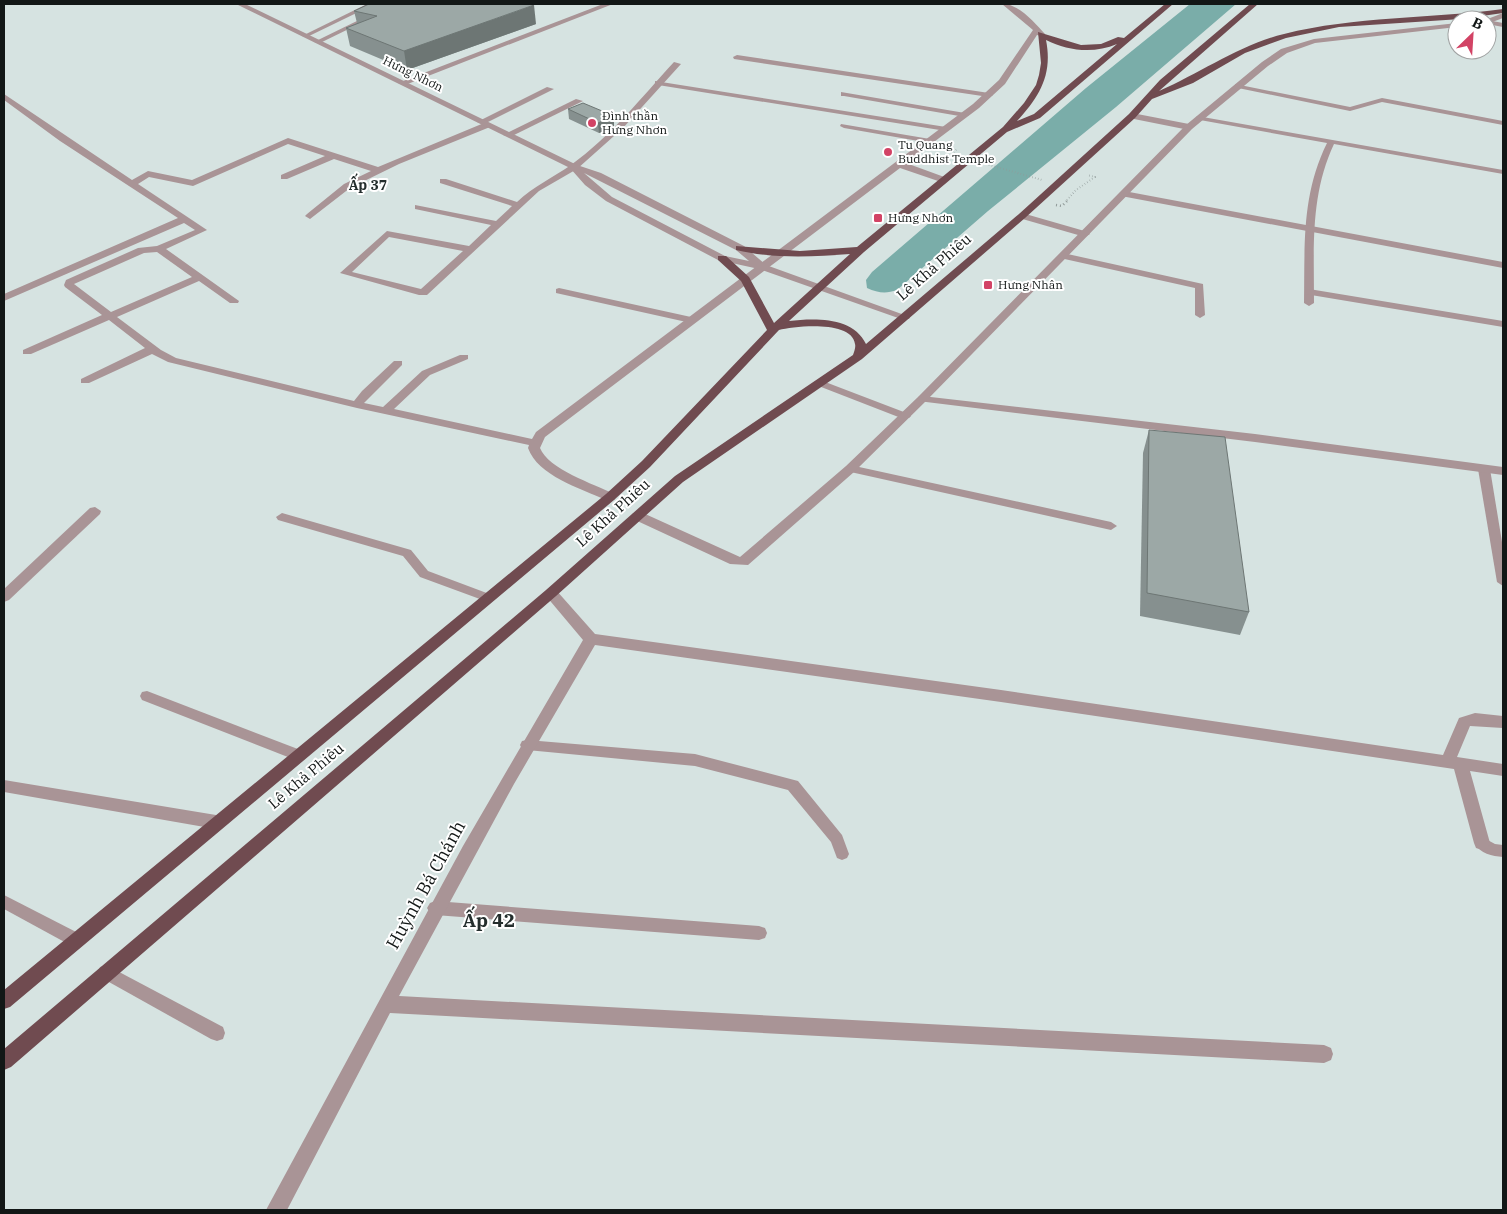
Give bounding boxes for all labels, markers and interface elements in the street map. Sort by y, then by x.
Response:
north arrow [1447,10,1497,60]
text: B [1469,13,1486,34]
street label: Hưng Nhơn [381,53,446,95]
place label: Đình thần Hưng Nhơn [602,108,667,137]
marker: Đình thần Hưng Nhơn [586,117,598,129]
place label: Tu Quang Buddhist Temple [898,137,995,166]
marker: Tu Quang Buddhist Temple [882,146,894,158]
district label: Ấp 37 [349,173,387,194]
place label: Hưng Nhơn [888,210,953,225]
marker: Hưng Nhơn [872,212,884,224]
street label: Lê Khả Phiêu [892,229,975,304]
place label: Hưng Nhân [998,277,1063,292]
marker: Hưng Nhân [982,279,994,291]
street label: Lê Khả Phiêu [572,475,654,551]
street label: Lê Khả Phiêu [264,738,347,813]
street label: Huỳnh Bá Chánh [381,816,470,953]
district label: Ấp 42 [463,906,515,932]

